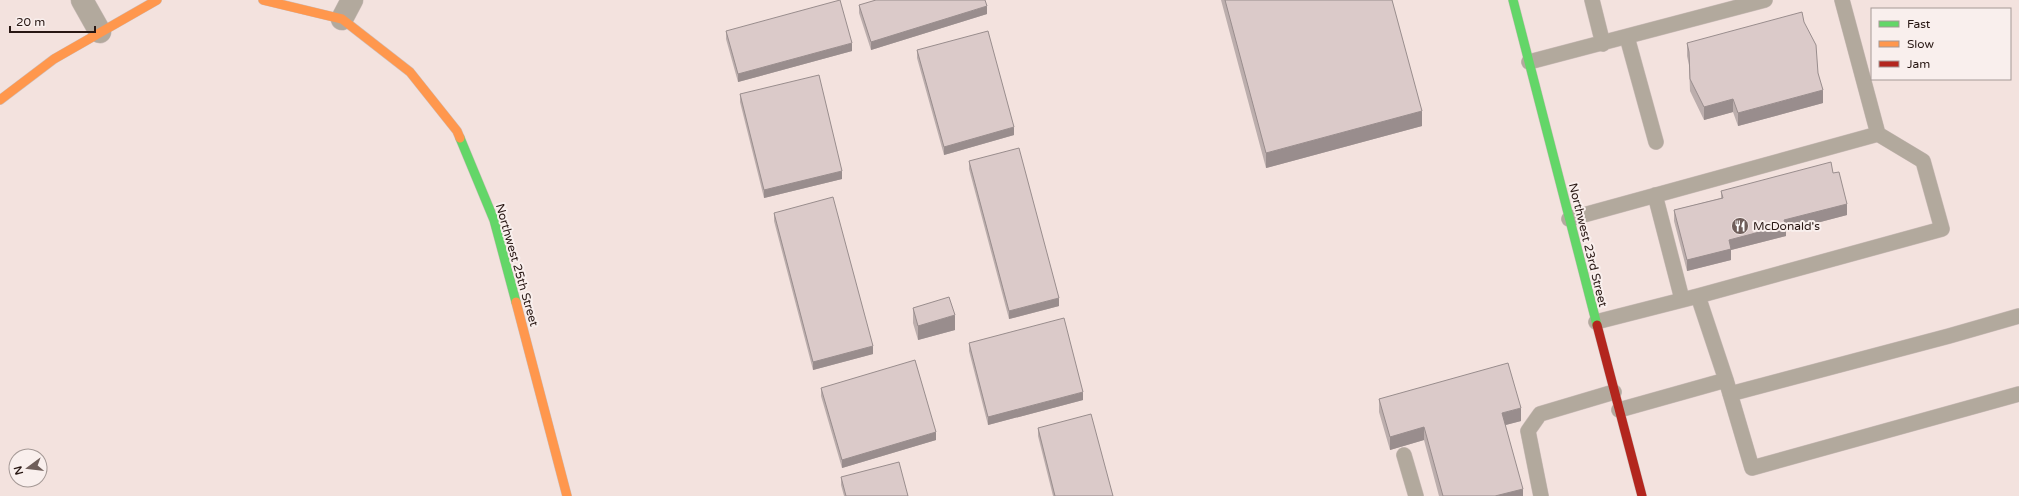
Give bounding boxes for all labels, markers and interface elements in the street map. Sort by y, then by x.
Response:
scale bar [10,8,95,34]
legend [1871,8,2011,80]
text: 20 m [16,15,45,29]
text: Fast [1907,17,1931,31]
text: Slow [1907,37,1934,51]
text: Jam [1907,57,1930,71]
street label: Northwest 23rd Street [1566,182,1610,309]
street label: Northwest 25th Street [493,202,541,328]
restaurant icon: McDonald's [1730,216,1750,236]
place label: McDonald's [1753,219,1820,233]
north arrow [8,448,48,488]
text: N [11,465,26,476]

